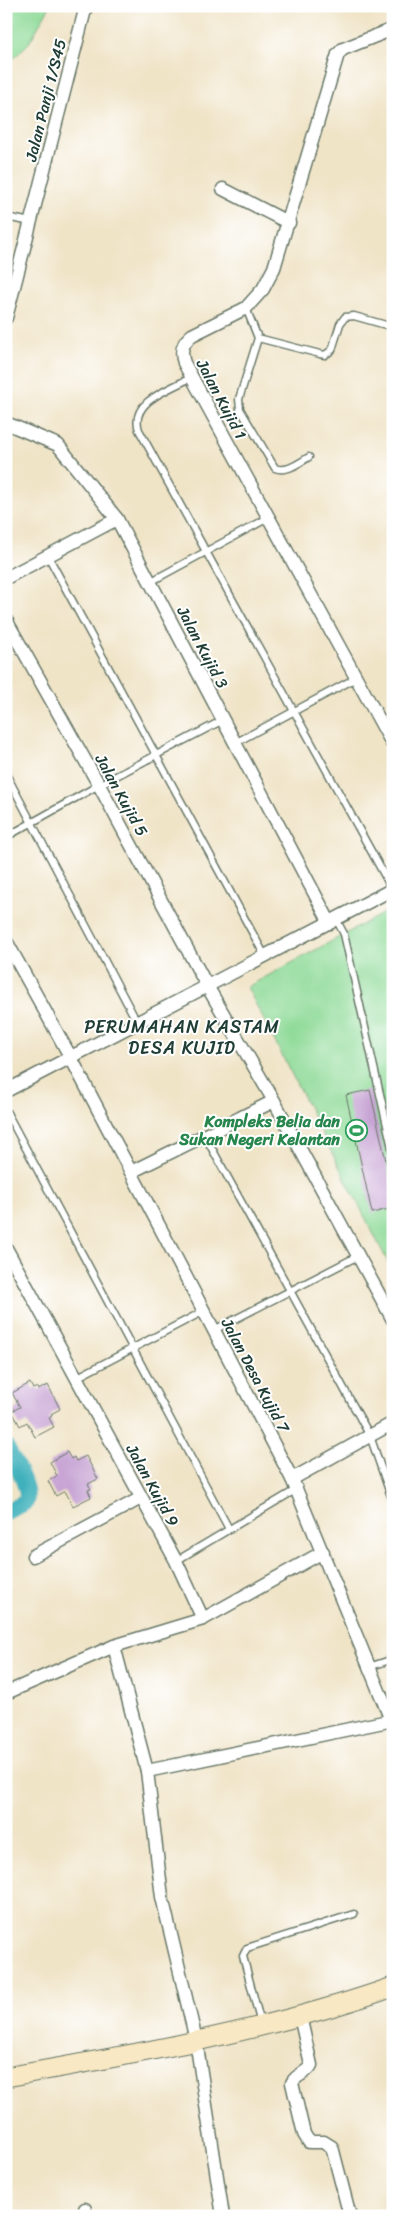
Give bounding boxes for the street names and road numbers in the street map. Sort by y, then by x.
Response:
street label: Jalan Panji 1/S45 [16,36,75,165]
street label: Jalan Kujid 1 [188,353,255,445]
street label: Jalan Kujid 3 [168,600,237,694]
street label: Jalan Kujid 5 [86,748,156,842]
street label: Jalan Desa Kujid 7 [213,1312,298,1439]
street label: Jalan Kujid 9 [117,1438,187,1532]

